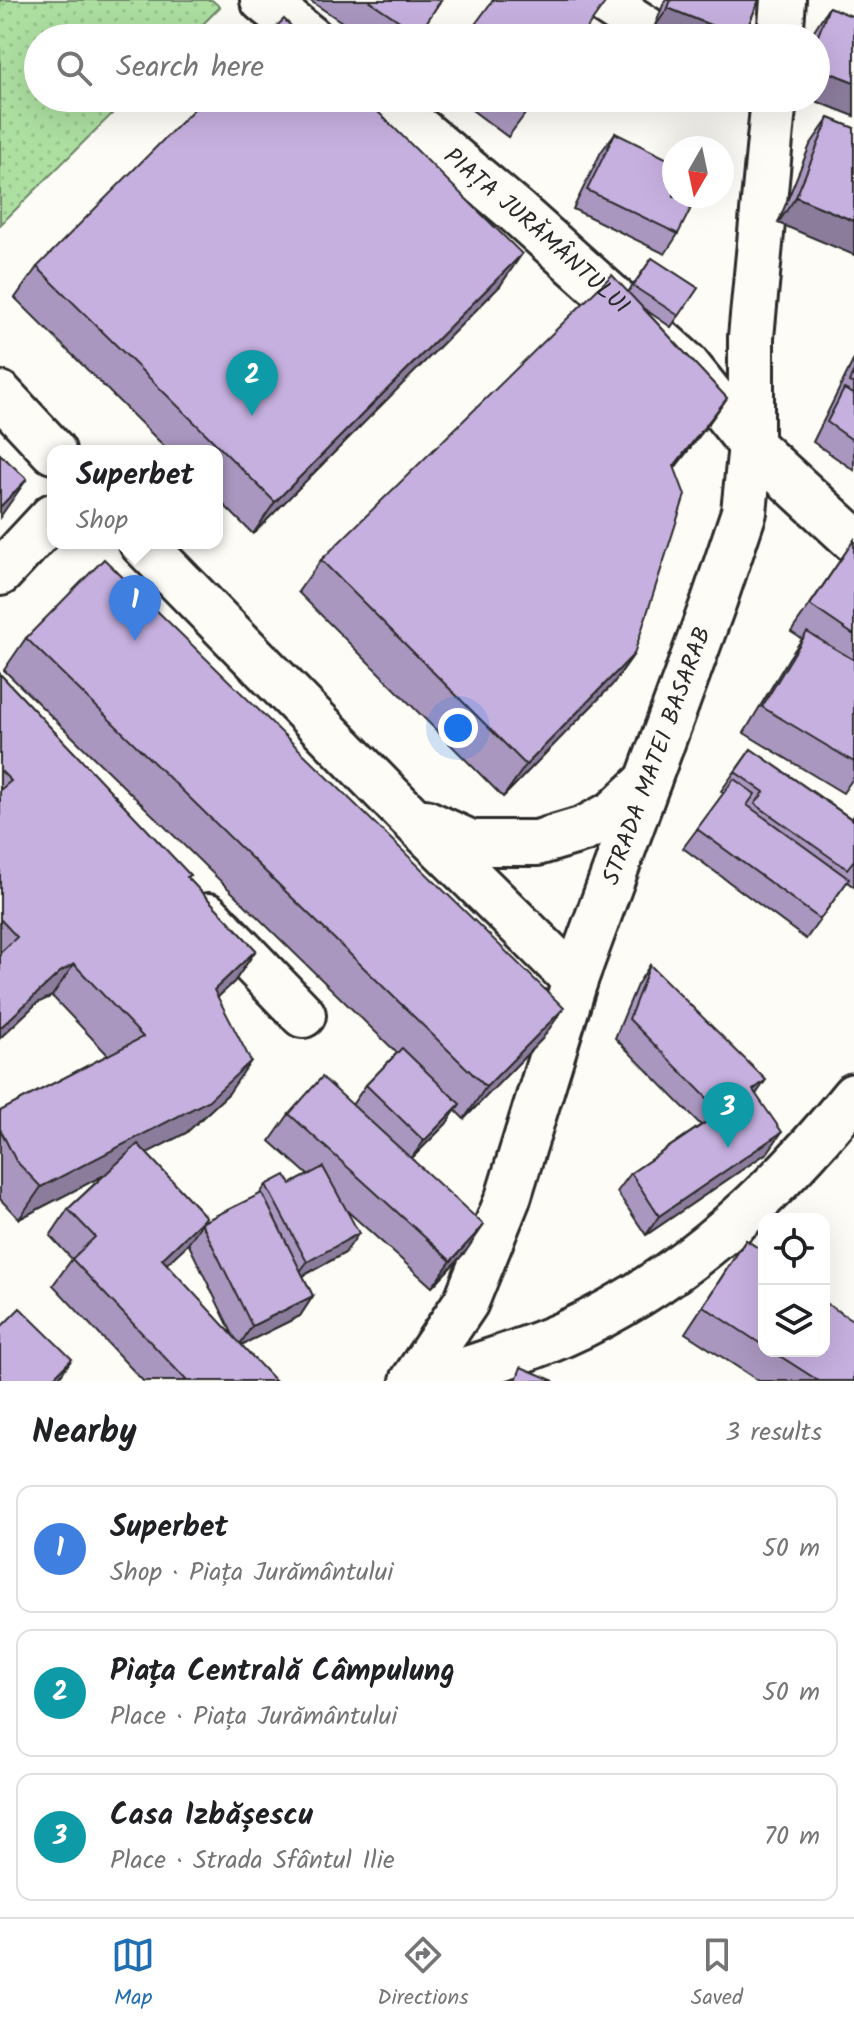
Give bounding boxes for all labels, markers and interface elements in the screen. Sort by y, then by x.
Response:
search box [24,24,830,112]
text: Search here [116,44,264,92]
icon: search [52,46,96,90]
north arrow [662,136,734,208]
street label: PIAȚA JURĂMÂNTULUI [434,138,639,324]
pin: 2 [226,350,278,416]
popup [47,445,223,549]
text: Superbet [76,452,194,500]
text: Shop [76,500,128,542]
pin: 1 [109,575,161,641]
street label: STRADA MATEI BASARAB [592,621,722,891]
your location [438,708,478,748]
pin: 3 [702,1082,754,1148]
map controls [758,1213,830,1357]
button: locate [758,1213,830,1285]
button: layers [758,1285,830,1357]
text: Nearby [32,1406,137,1460]
text: 3 results [725,1412,822,1454]
text: Superbet [110,1504,228,1552]
text: 1 [56,1528,64,1570]
text: 50 m [762,1528,820,1570]
text: Shop · Piața Jurământului [110,1552,394,1594]
text: Piața Centrală Câmpulung [110,1648,455,1696]
text: 2 [52,1672,68,1714]
text: 50 m [762,1672,820,1714]
text: Place · Piața Jurământului [110,1696,398,1738]
text: Casa Izbășescu [110,1792,313,1840]
text: 3 [53,1816,67,1858]
text: 70 m [764,1816,820,1858]
text: Place · Strada Sfântul Ilie [110,1840,395,1882]
tab: Map [111,1933,155,2016]
tab: Directions [377,1933,469,2016]
tab: Saved [691,1933,743,2016]

